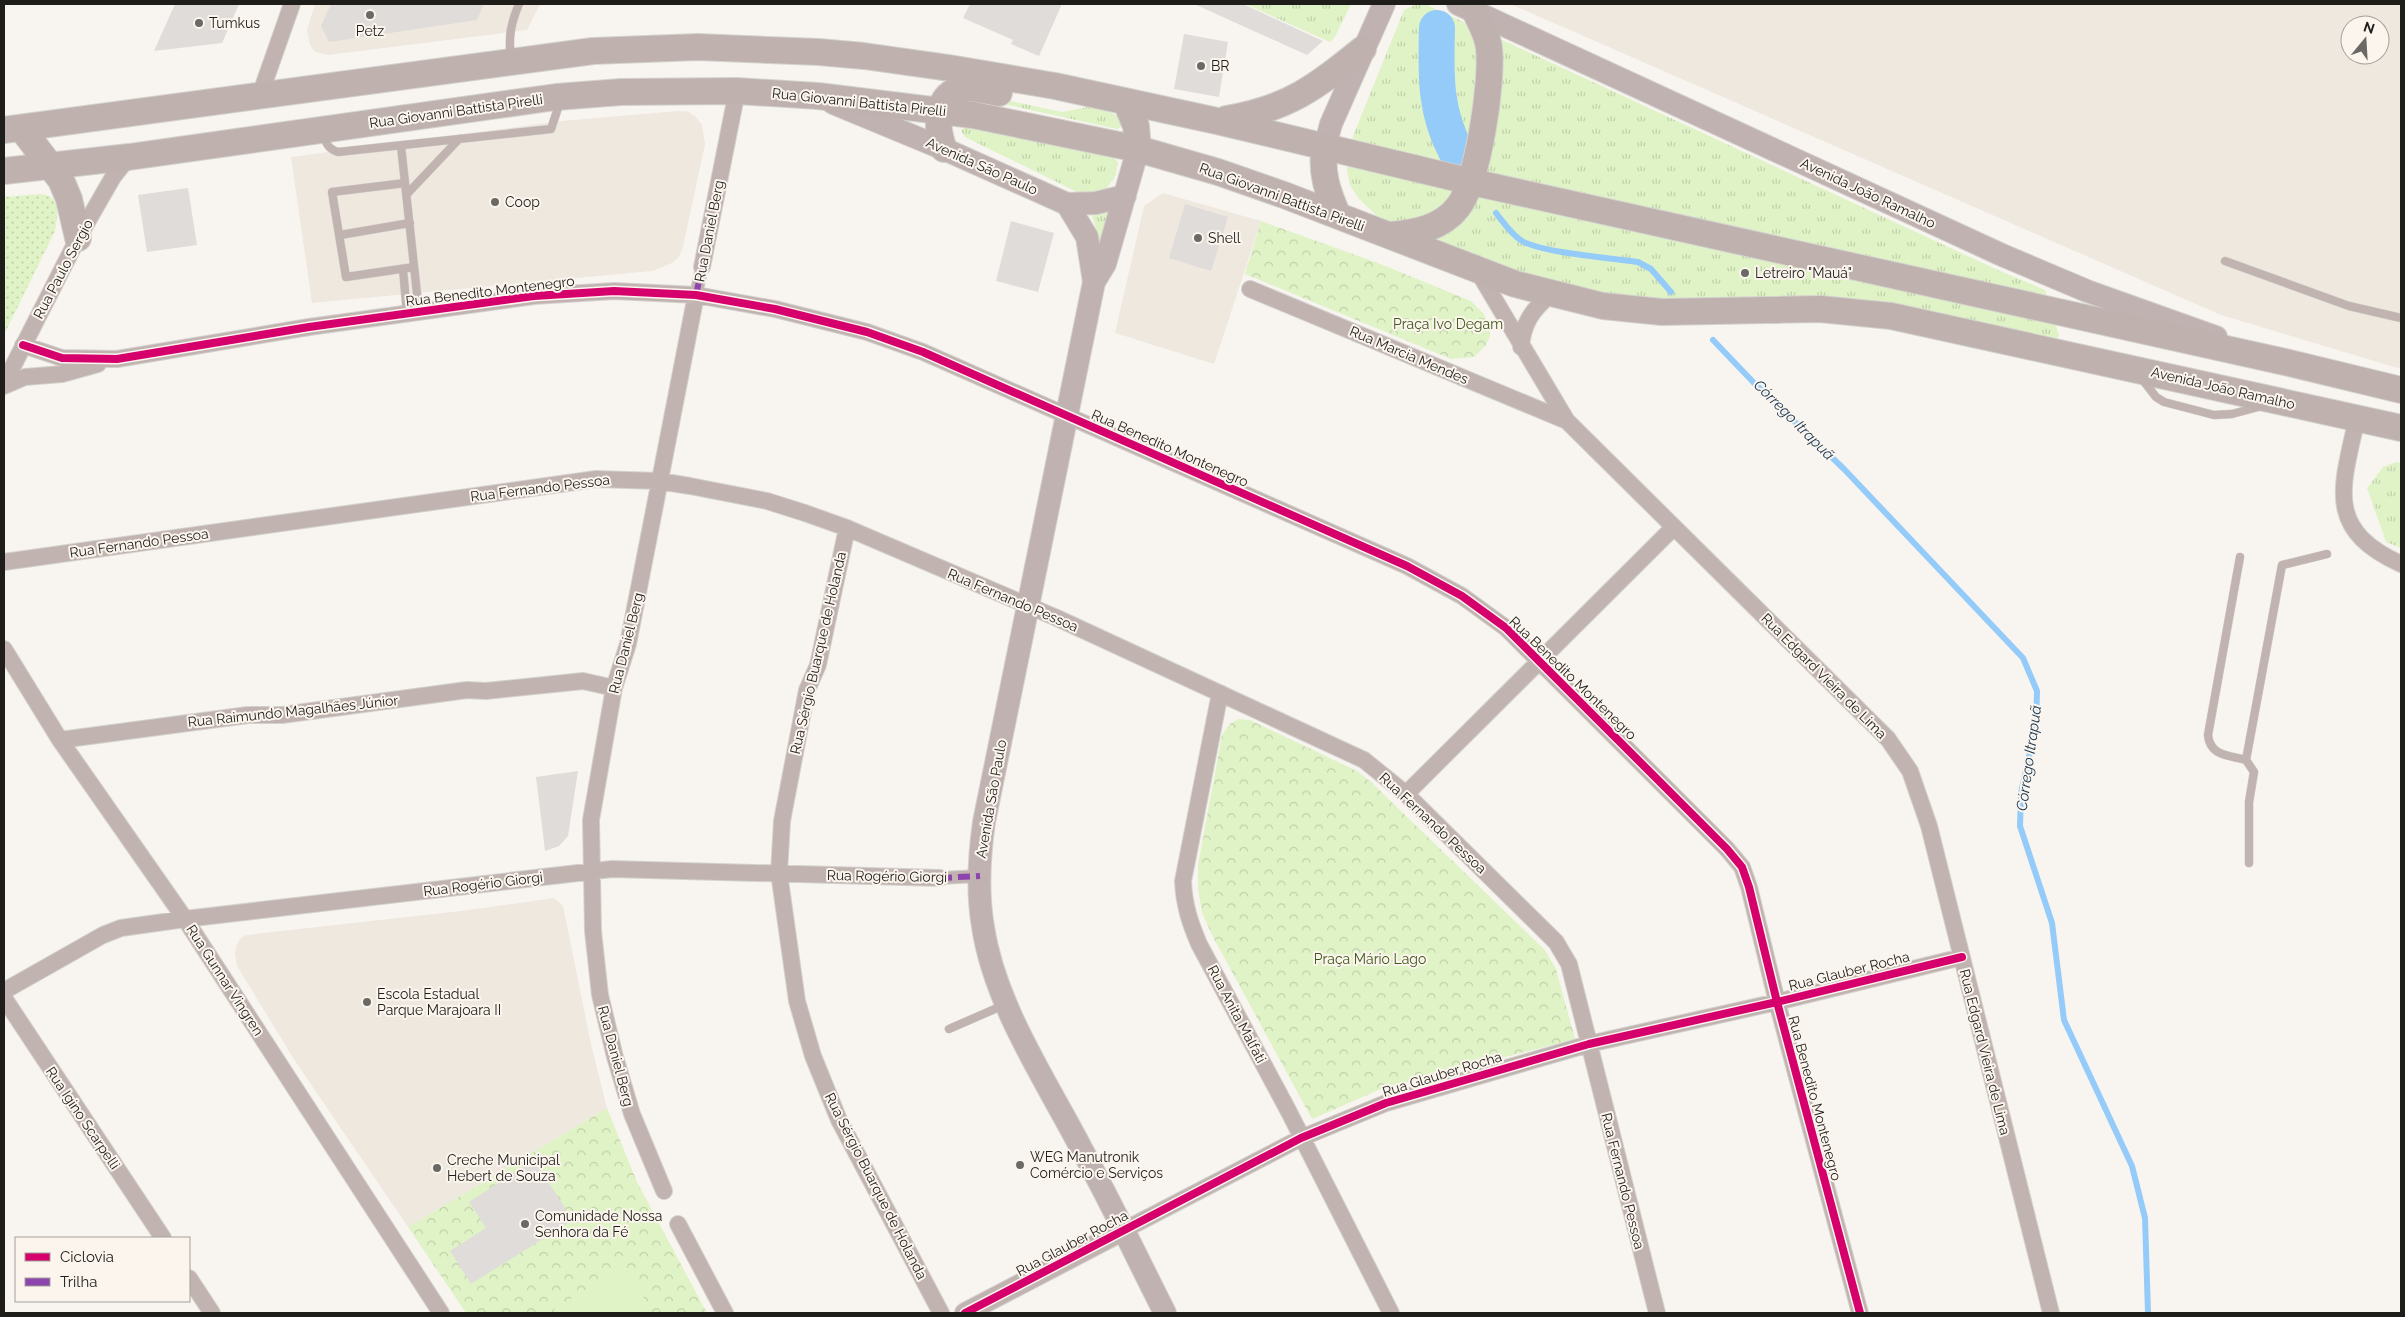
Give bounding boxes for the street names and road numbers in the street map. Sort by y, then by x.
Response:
street label: Rua Giovanni Battista Pirelli [771,85,947,119]
street label: Rua Giovanni Battista Pirelli [368,91,544,131]
street label: Avenida São Paulo [924,134,1040,198]
street label: Avenida João Ramalho [1798,155,1938,231]
street label: Rua Giovanni Battista Pirelli [1197,160,1367,234]
street label: Rua Daniel Berg [691,179,727,283]
street label: Rua Paulo Sergio [30,217,96,321]
street label: Rua Benedito Montenegro [405,273,575,309]
street label: Rua Marcia Mendes [1347,323,1471,387]
street label: Avenida João Ramalho [2150,364,2296,412]
street label: Rua Benedito Montenegro [1089,406,1251,490]
street label: Rua Fernando Pessoa [469,472,611,504]
street label: Rua Fernando Pessoa [68,525,210,561]
street label: Rua Sérgio Buarque de Holanda [787,550,849,756]
street label: Rua Fernando Pessoa [945,565,1081,635]
street label: Rua Daniel Berg [606,591,646,695]
street label: Rua Edgard Vieira de Lima [1758,610,1890,742]
street label: Rua Benedito Montenegro [1506,613,1640,743]
street label: Rua Raimundo Magalhães Júnior [187,692,399,730]
street label: Avenida São Paulo [973,738,1009,860]
street label: Rua Fernando Pessoa [1376,769,1490,877]
street label: Rua Rogério Giorgi [827,867,947,885]
street label: Rua Rogério Giorgi [422,869,544,899]
street label: Rua Gunnar Vingren [183,922,267,1038]
street label: Rua Glauber Rocha [1787,948,1911,994]
street label: Rua Anita Malfati [1205,962,1269,1066]
street label: Rua Edgard Vieira de Lima [1957,967,2013,1137]
street label: Rua Daniel Berg [595,1004,637,1108]
street label: Rua Benedito Montenegro [1785,1014,1845,1182]
street label: Rua Glauber Rocha [1380,1048,1504,1100]
street label: Rua Igino Scarpelli [43,1064,123,1172]
street label: Rua Sérgio Buarque de Holanda [822,1090,930,1282]
street label: Rua Fernando Pessoa [1598,1111,1648,1251]
street label: Rua Glauber Rocha [1013,1207,1131,1279]

